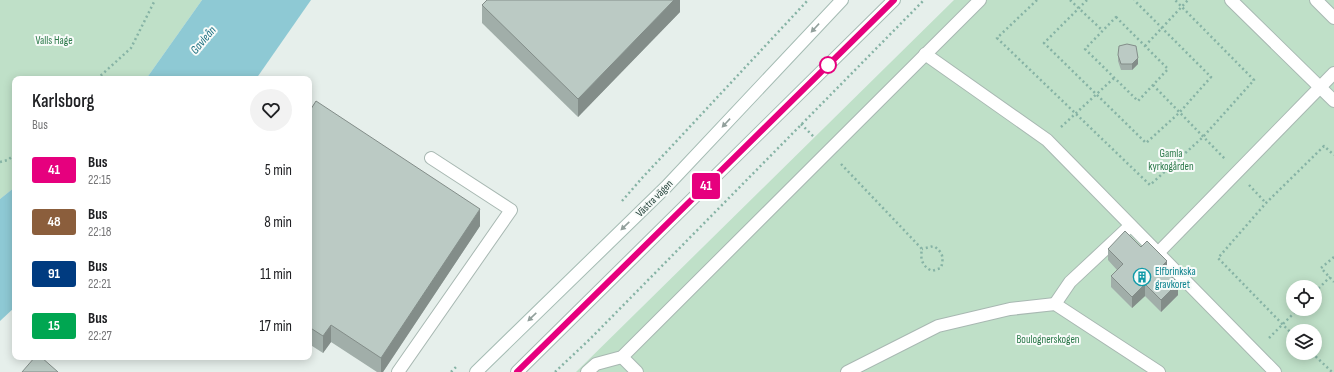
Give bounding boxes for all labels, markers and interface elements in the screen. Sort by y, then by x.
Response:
water label: Gavleån [187,23,219,57]
one-way arrow [810,23,820,33]
park label: Valls Hage [35,34,73,47]
unlabelled marker [819,56,837,74]
button: heart [250,89,292,131]
text: Karlsborg [32,90,94,113]
text: Bus [32,117,48,133]
one-way arrow [721,118,731,128]
park label: Gamla kyrkogården [1148,147,1194,173]
text: Bus [88,153,107,172]
text: 41 [48,161,60,178]
text: 5 min [265,161,292,180]
text: 22:15 [88,172,111,188]
line badge: 41 [688,173,724,199]
street label: Västra vägen [633,177,676,220]
text: 41 [700,177,712,194]
text: Bus [88,205,107,224]
text: 48 [47,213,61,230]
text: 8 min [264,213,292,232]
one-way arrow [620,221,630,231]
text: 22:18 [88,224,111,240]
text: Bus [88,257,107,276]
text: 91 [48,265,60,282]
text: 11 min [260,265,292,284]
place label: Elfbrinkska gravkoret [1155,265,1196,291]
building icon: Elfbrinkska gravkoret [1132,267,1152,287]
text: 22:21 [88,276,111,292]
map controls [1286,280,1322,360]
button: locate [1286,280,1322,316]
text: Bus [88,309,107,328]
one-way arrow [527,312,537,322]
text: 15 [48,317,60,334]
text: 17 min [260,317,292,336]
button: layers [1286,324,1322,360]
text: 22:27 [88,328,112,344]
park label: Boulognerskogen [1016,333,1080,346]

